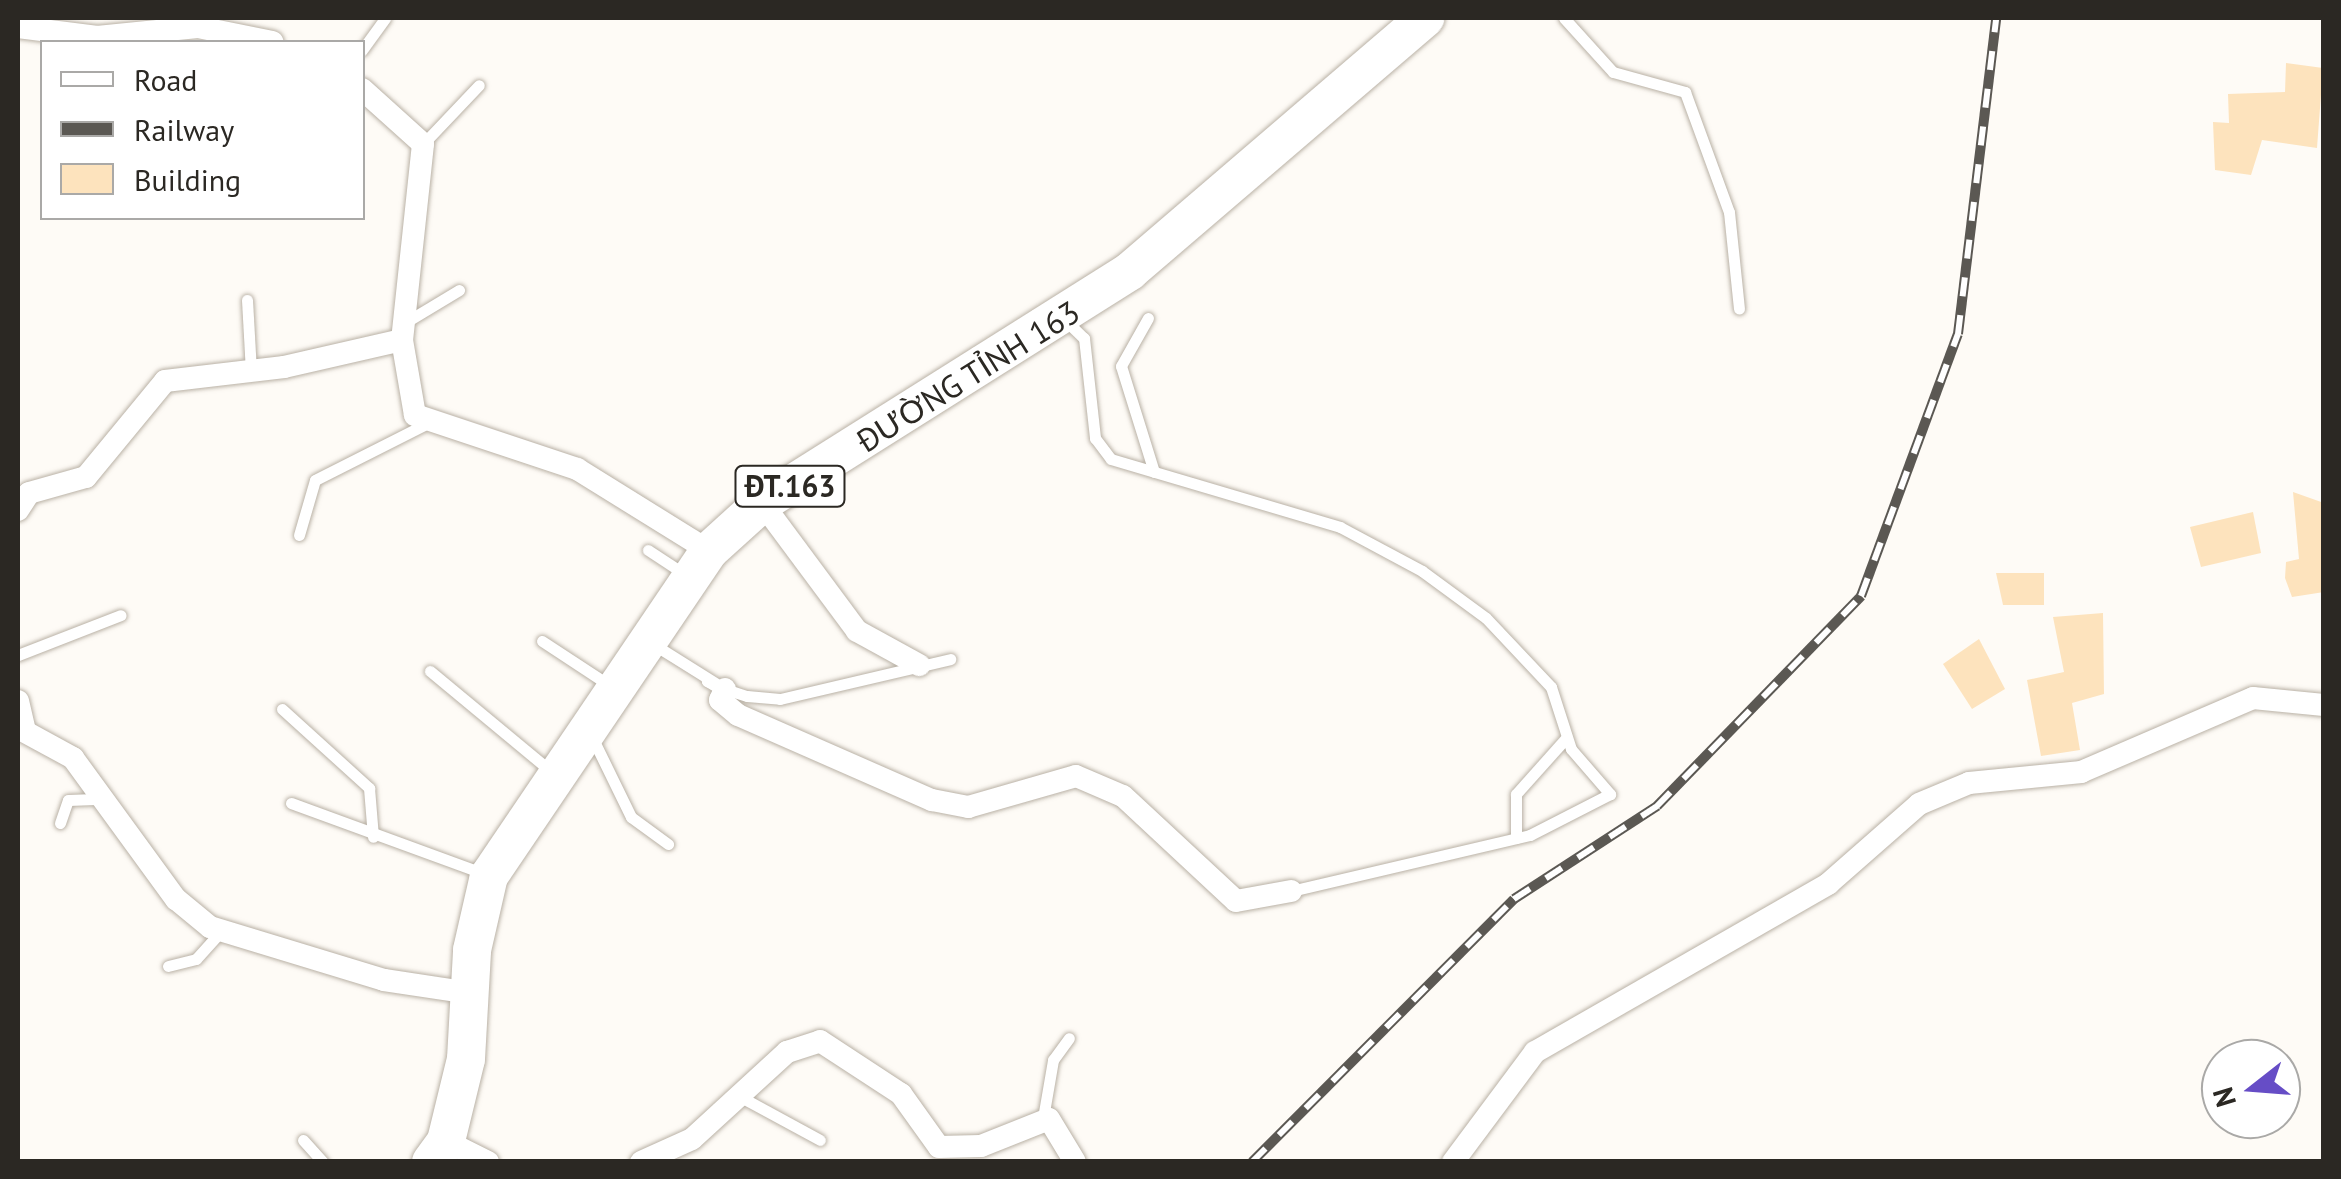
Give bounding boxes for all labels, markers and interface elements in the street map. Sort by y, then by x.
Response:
legend [40,40,365,220]
text: Road [134,60,198,99]
text: Railway [134,110,234,149]
text: Building [134,160,241,199]
street label: ĐƯỜNG TỈNH 163 [849,292,1087,460]
road number: ĐT.163 [732,461,848,511]
north arrow [2201,1039,2301,1139]
text: N [2203,1083,2244,1112]

